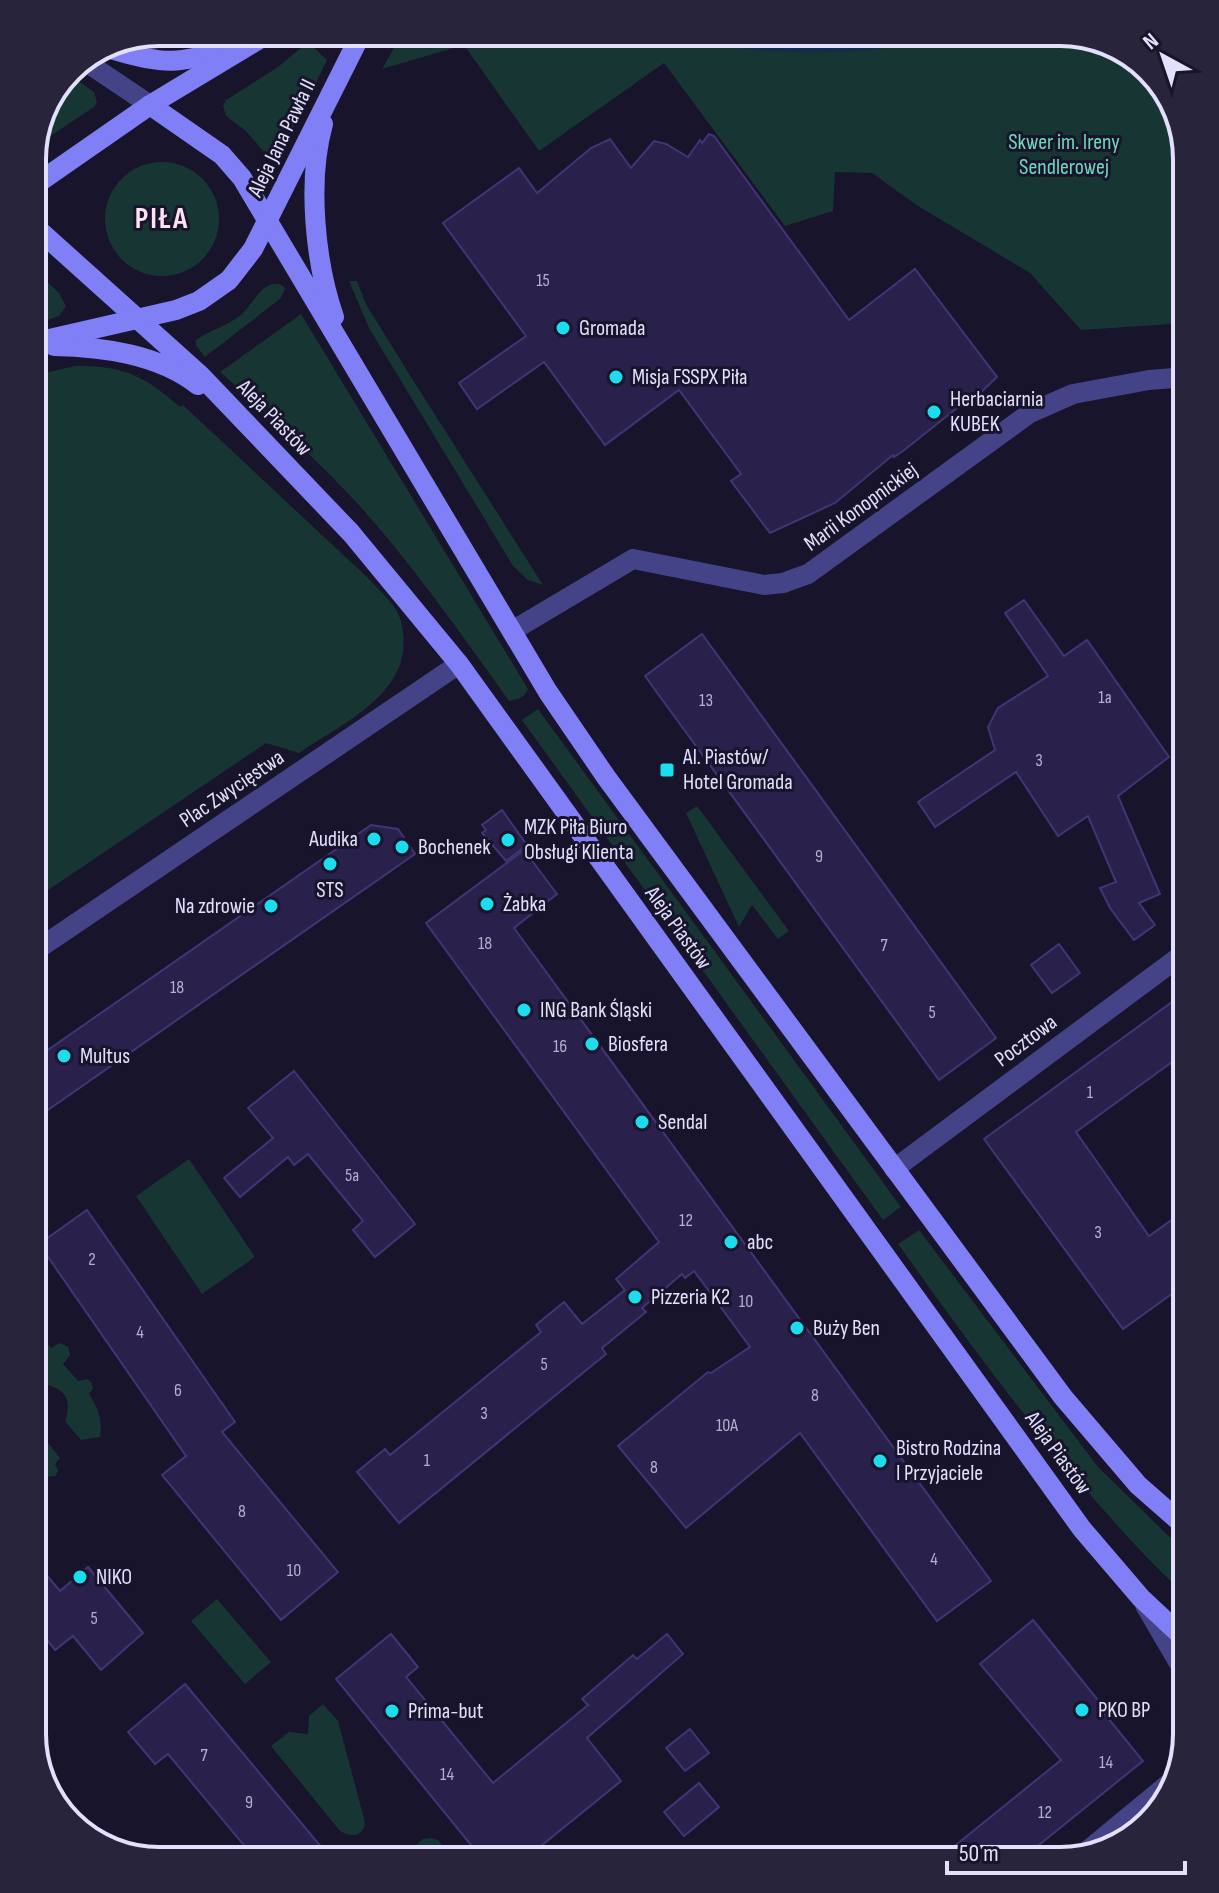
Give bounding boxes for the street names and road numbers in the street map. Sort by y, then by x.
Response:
street label: Aleja Jana Pawła II [241,75,322,202]
street label: Aleja Piastów [230,373,317,462]
street label: Marii Konopnickiej [799,457,923,557]
street label: Plac Zwycięstwa [174,744,290,834]
street label: Aleja Piastów [638,880,717,975]
street label: Pocztowa [989,1009,1063,1073]
street label: Aleja Piastów [1018,1405,1097,1500]

